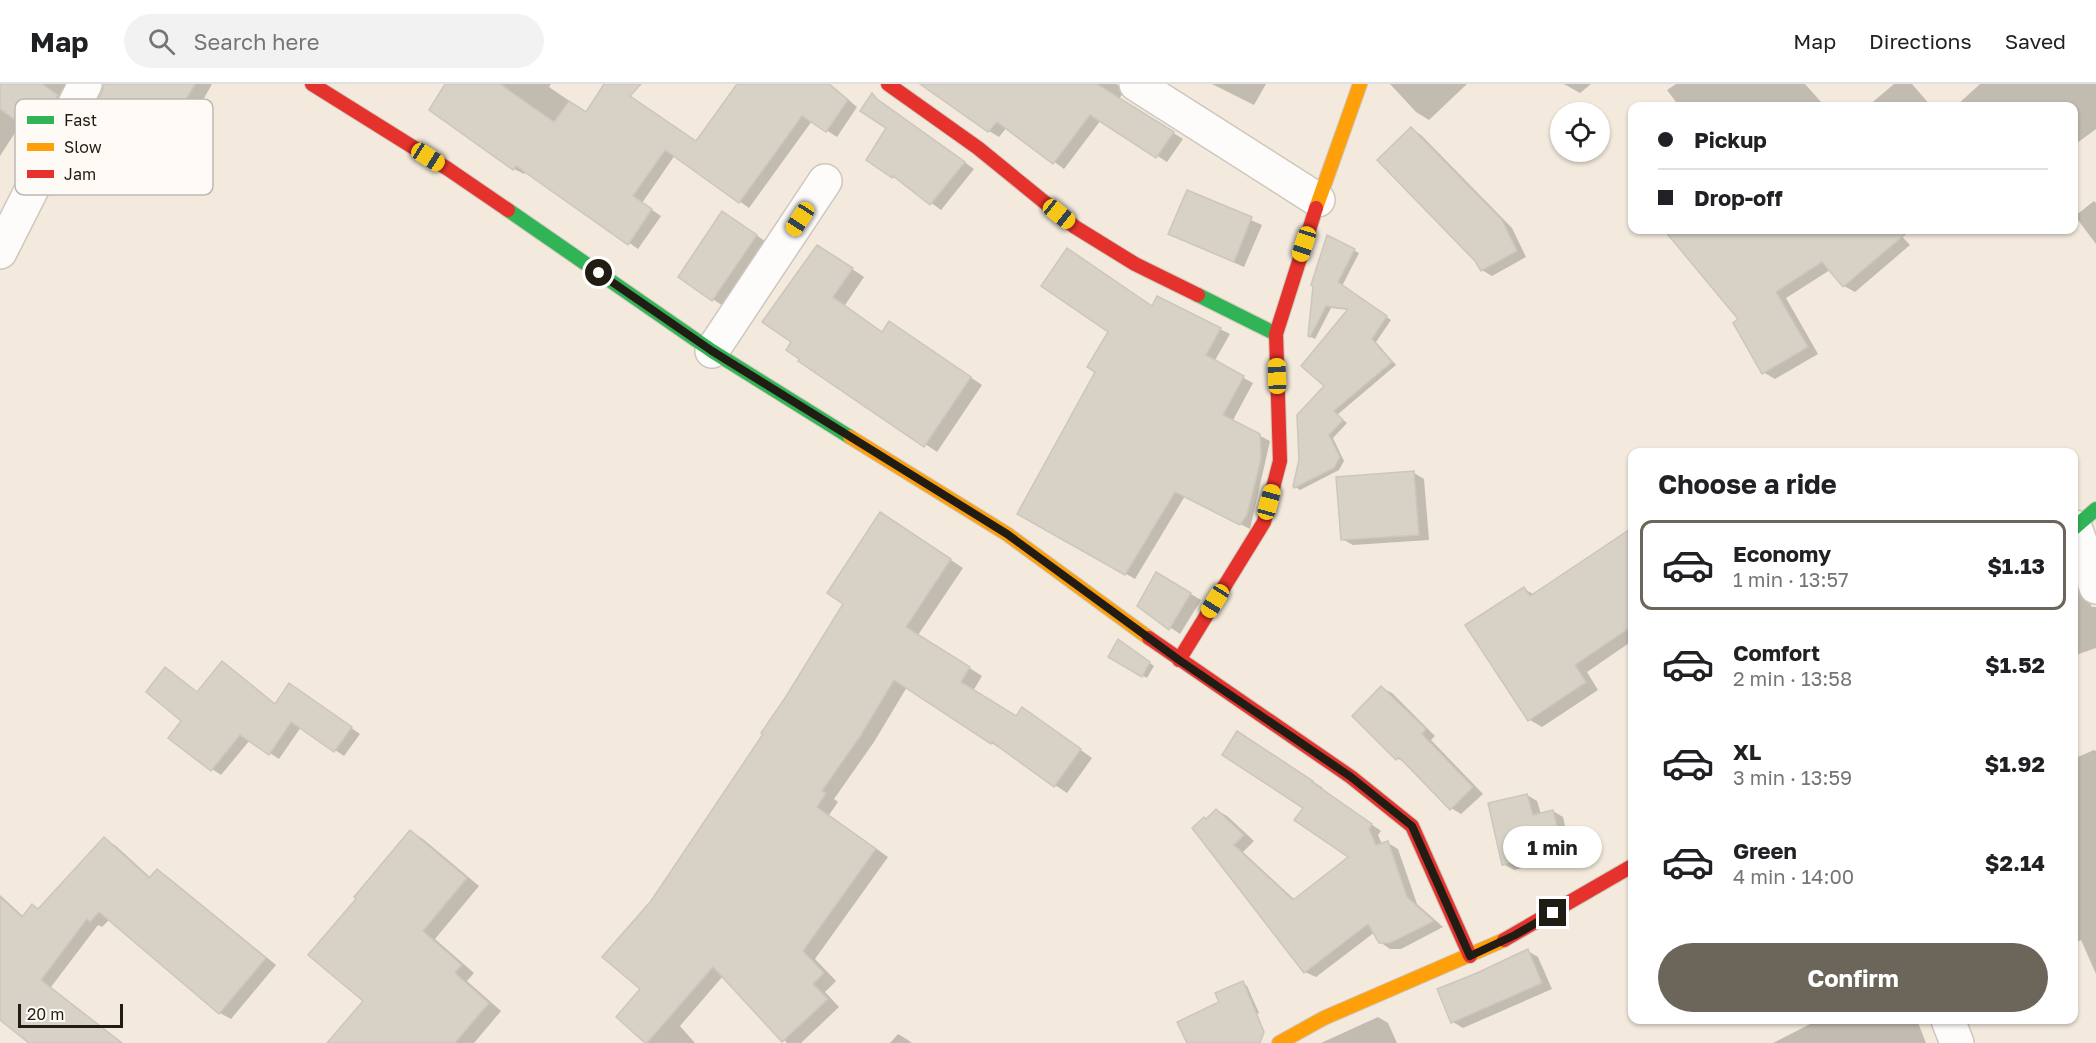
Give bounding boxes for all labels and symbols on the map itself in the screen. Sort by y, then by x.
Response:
legend [15,99,213,195]
text: Fast [64,110,97,130]
text: Slow [64,137,102,157]
car [408,140,448,174]
text: Jam [64,164,96,184]
car [1039,196,1079,232]
car [783,199,817,239]
car [1290,224,1318,264]
route start [585,259,612,286]
car [1267,358,1287,394]
car [1256,482,1282,522]
car [1198,581,1232,621]
callout: 1 min [1504,826,1602,868]
route end [1539,899,1566,926]
scale bar [18,1001,123,1028]

